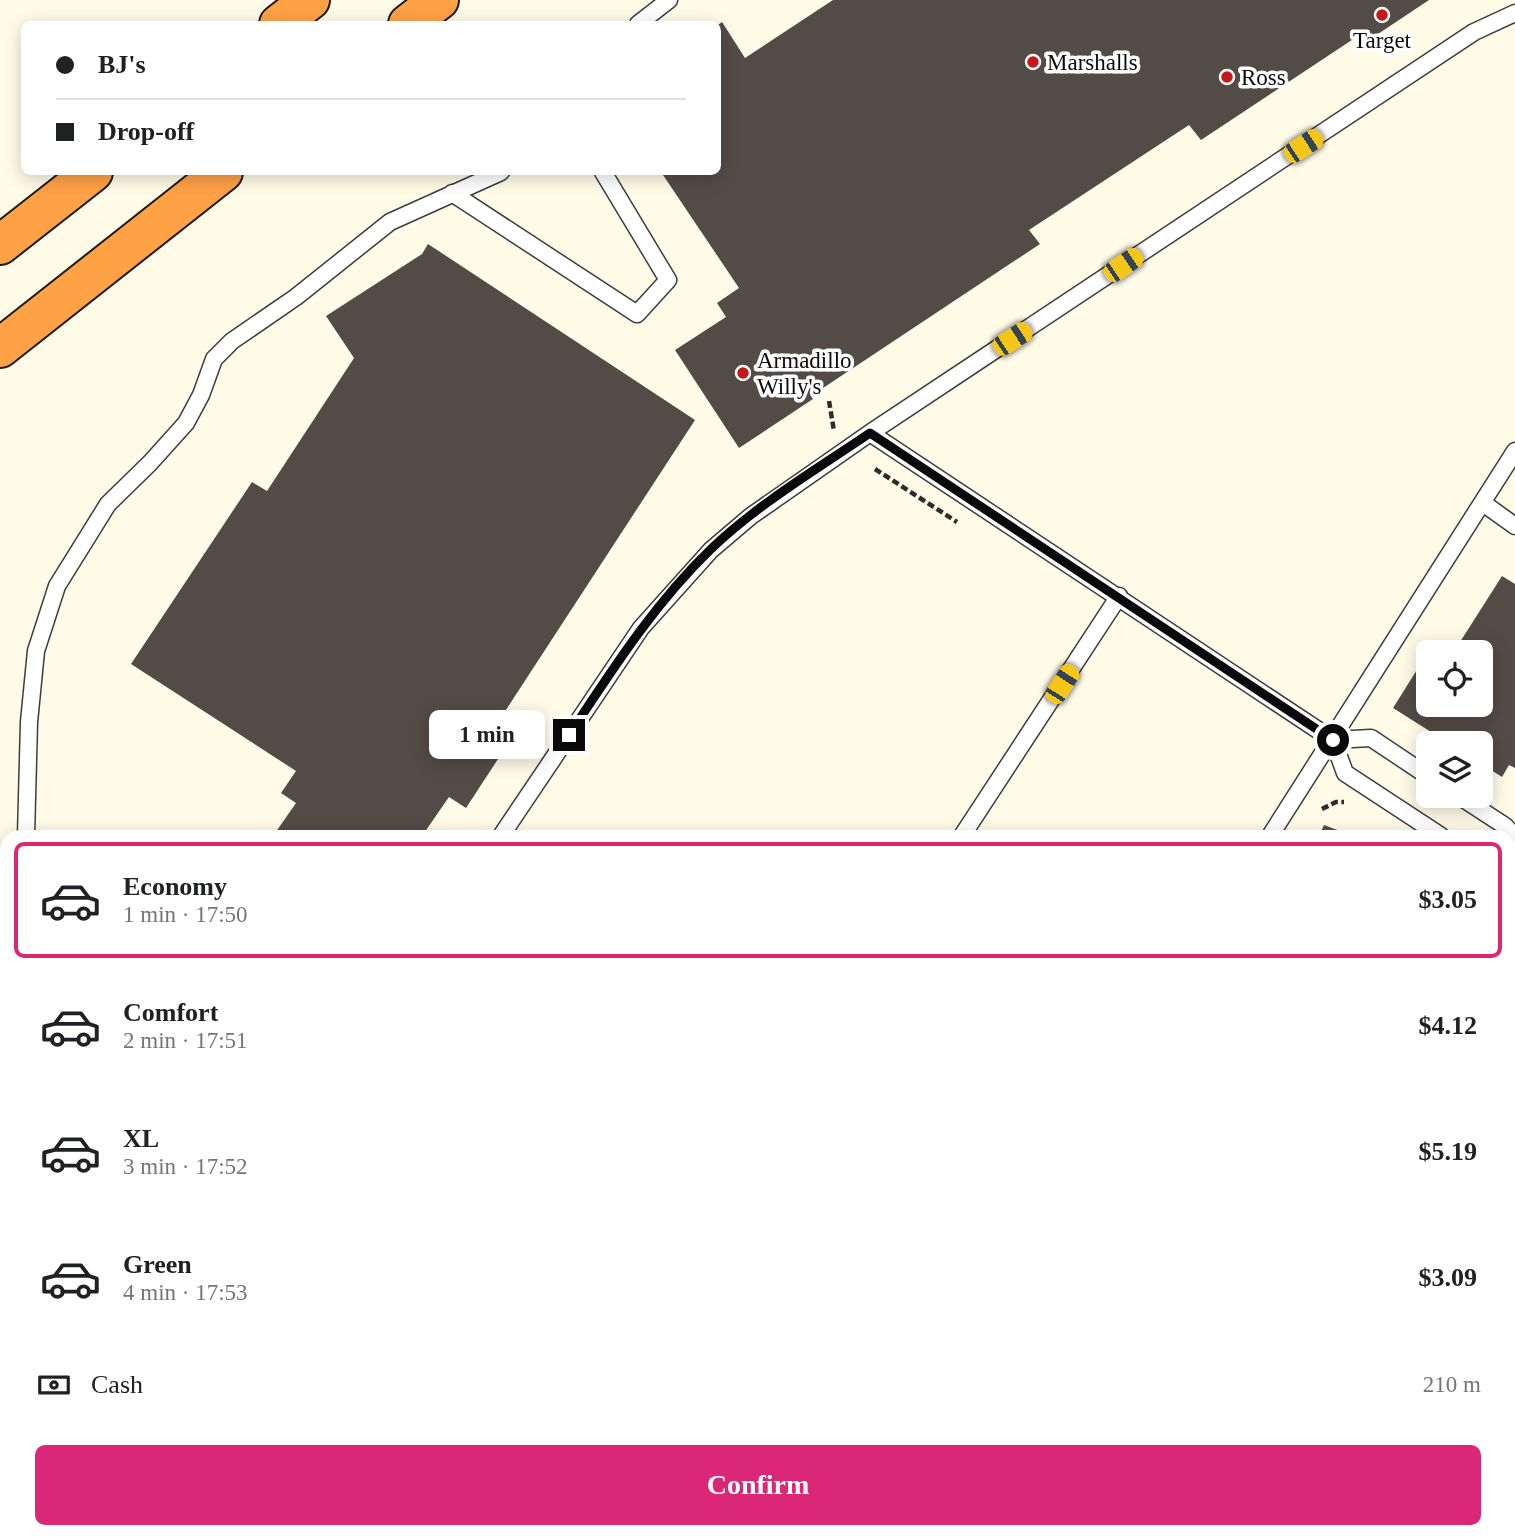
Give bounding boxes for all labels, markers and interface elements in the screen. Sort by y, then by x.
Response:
marker: Target [1374,7,1390,23]
place label: Target [1353,28,1412,53]
text: BJ's [98,50,146,79]
place label: Marshalls [1047,50,1138,75]
marker: Marshalls [1025,54,1041,70]
place label: Ross [1241,65,1286,90]
marker: Ross [1219,69,1235,85]
text: Drop-off [98,117,194,146]
car [1280,126,1327,166]
car [1100,245,1147,285]
car [989,319,1036,359]
place label: Armadillo Willy's [757,348,852,399]
marker: Armadillo Willy's [735,365,751,381]
map controls [1416,640,1493,808]
button: locate [1416,640,1493,717]
car [1042,661,1083,707]
callout: 1 min [429,710,544,760]
route end [553,719,585,751]
text: 1 min [459,722,515,747]
route start [1317,724,1349,756]
button: layers [1416,731,1493,808]
icon: car [39,869,102,932]
text: Economy [123,872,227,901]
text: $3.05 [1419,885,1477,914]
text: 1 min · 17:50 [123,902,248,927]
icon: car [39,995,102,1058]
text: Comfort [123,998,218,1027]
text: $4.12 [1419,1011,1477,1040]
text: 2 min · 17:51 [123,1028,248,1053]
icon: car [39,1121,102,1184]
text: XL [123,1124,159,1153]
text: $5.19 [1419,1137,1477,1166]
text: 3 min · 17:52 [123,1154,248,1179]
icon: car [39,1247,102,1310]
text: Green [123,1250,192,1279]
text: $3.09 [1419,1263,1477,1292]
text: 4 min · 17:53 [123,1280,248,1305]
icon: cash [35,1366,73,1404]
text: Cash [91,1370,143,1399]
text: 210 m [1423,1372,1481,1397]
button: Confirm [35,1445,1481,1525]

